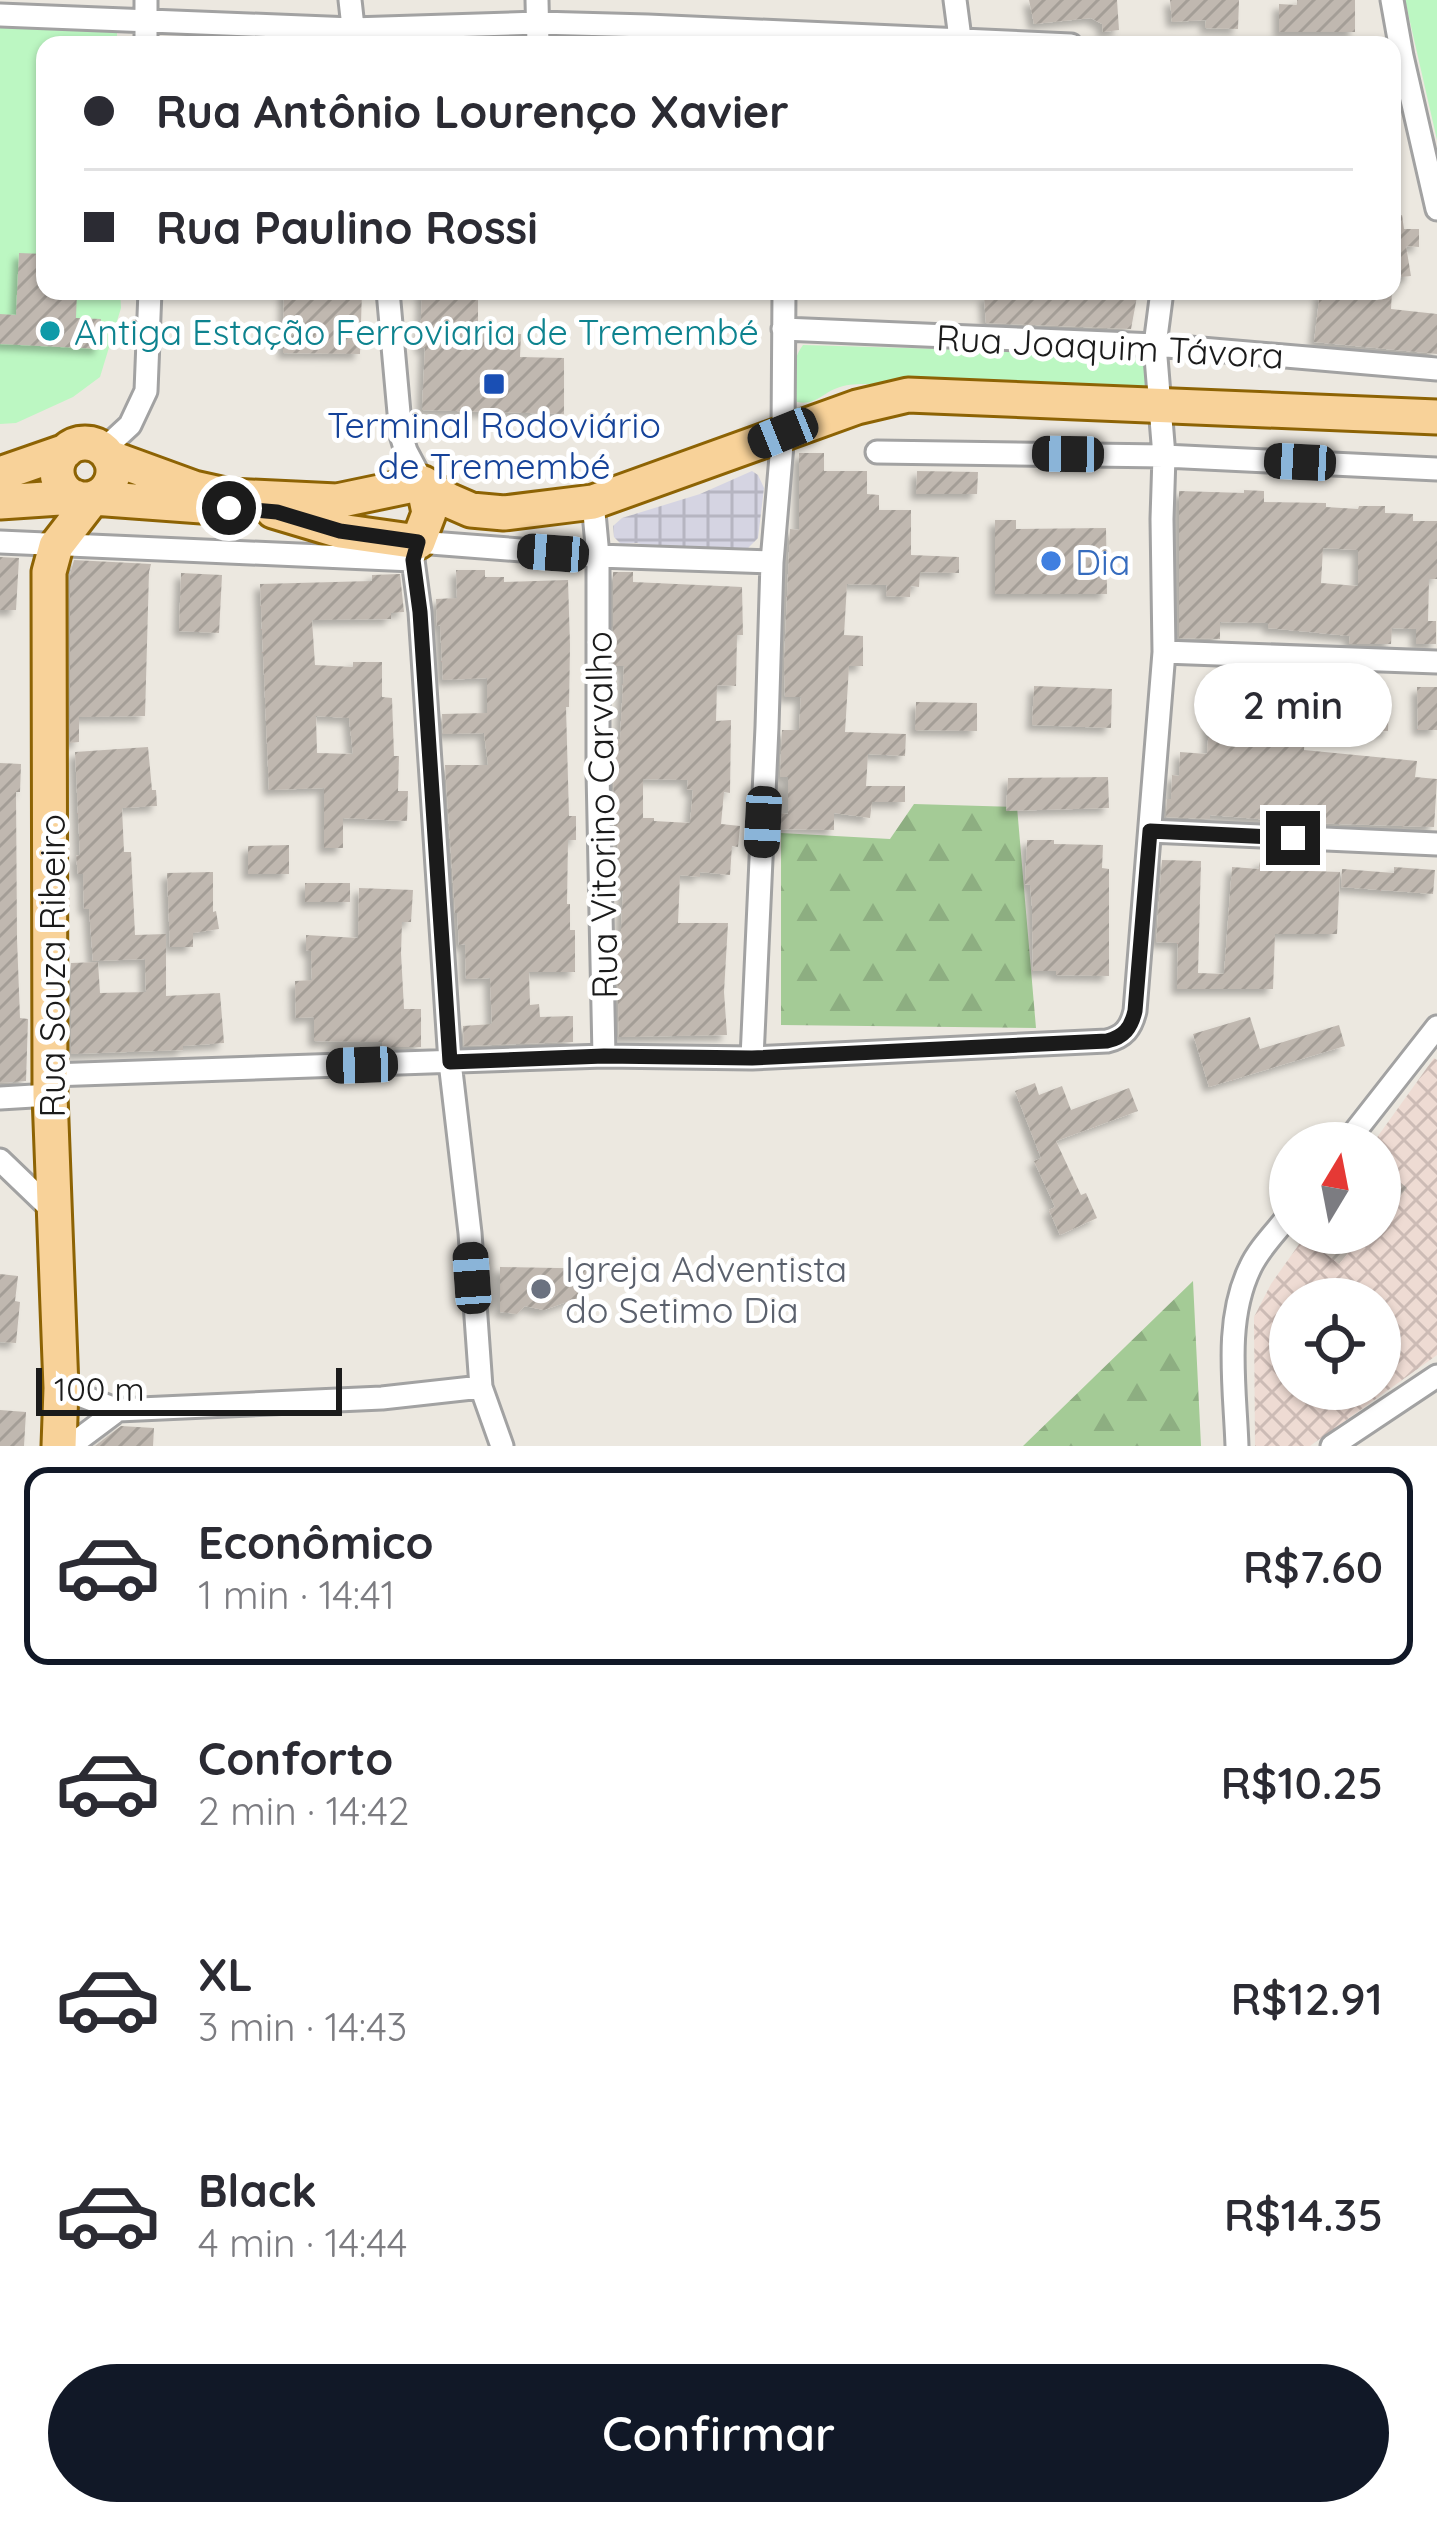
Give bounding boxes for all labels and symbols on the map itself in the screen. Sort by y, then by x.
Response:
place label: Antiga Estação Ferroviaria de Tremembé [74,309,759,354]
street label: Rua Joaquim Távora [935,314,1285,378]
marker: Antiga Estação Ferroviaria de Tremembé [37,318,63,344]
marker: Terminal Rodoviário de Tremembé [481,371,507,397]
place label: Terminal Rodoviário de Tremembé [327,402,661,488]
car [743,403,823,463]
car [1032,435,1104,473]
car [1263,442,1337,482]
route start [202,481,256,535]
car [516,533,590,573]
place label: Dia [1075,539,1130,584]
marker: Dia [1038,548,1064,574]
street label: Rua Vitorino Carvalho [575,631,627,999]
callout: 2 min [1194,664,1392,748]
car [743,785,783,859]
route end [1266,811,1320,865]
street label: Rua Souza Ribeiro [29,814,74,1118]
car [325,1046,399,1084]
north arrow [1269,1122,1401,1254]
car [452,1241,492,1315]
place label: Igreja Adventista do Setimo Dia [565,1246,847,1332]
marker: Igreja Adventista do Setimo Dia [528,1276,554,1302]
scale bar [36,1362,342,1415]

